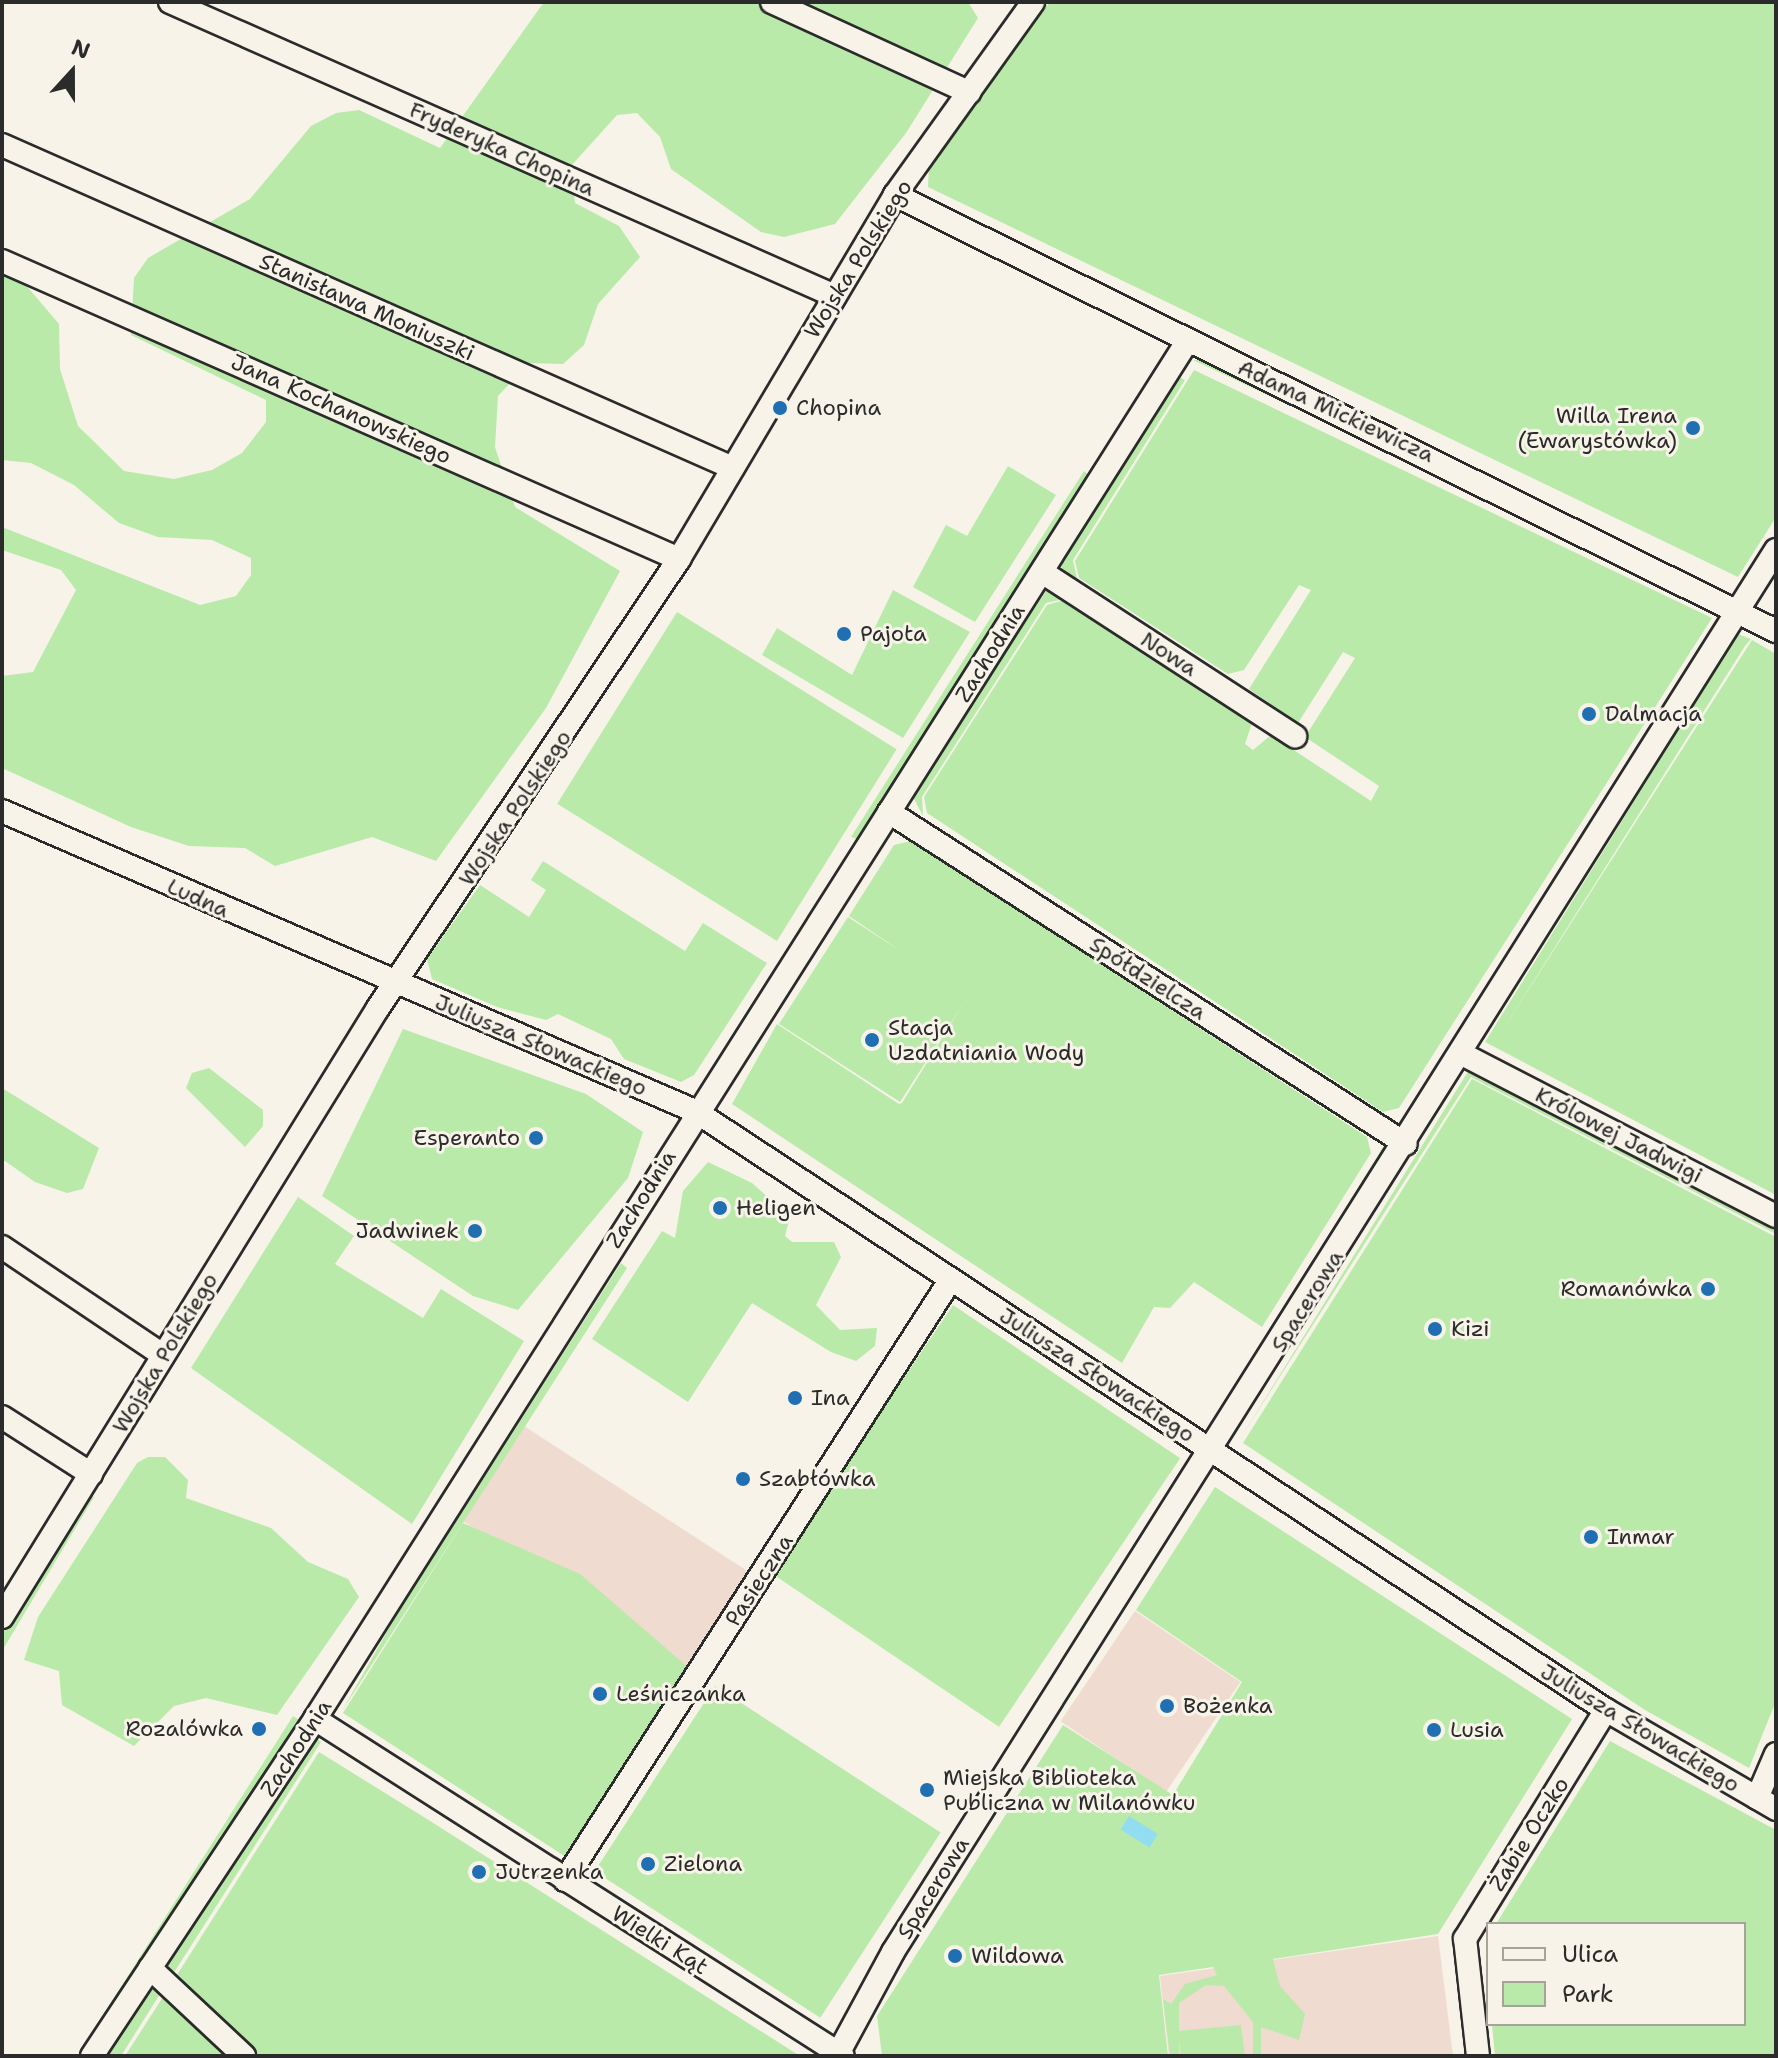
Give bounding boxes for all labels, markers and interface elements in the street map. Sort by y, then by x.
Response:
north arrow [32,32,112,112]
text: N [67,32,94,66]
street label: Fryderyka Chopina [405,96,599,202]
street label: Wojska Polskiego [799,175,917,343]
street label: Stanisława Moniuszki [255,248,479,366]
street label: Jana Kochanowskiego [227,348,455,470]
street label: Adama Mickiewicza [1234,354,1438,468]
place label: Chopina [796,395,881,421]
marker: Chopina [771,399,789,417]
place label: Willa Irena (Ewarystówka) [1517,402,1677,454]
marker: Willa Irena (Ewarystówka) [1684,419,1702,437]
street label: Zachodnia [950,599,1030,707]
place label: Pajota [860,621,927,647]
marker: Pajota [835,625,853,643]
street label: Nowa [1136,626,1202,682]
place label: Dalmacja [1605,701,1702,727]
marker: Dalmacja [1580,705,1598,723]
street label: Wojska Polskiego [453,725,577,891]
street label: Ludna [163,873,233,923]
street label: Spółdzielcza [1085,931,1211,1025]
street label: Juliusza Słowackiego [431,988,651,1102]
place label: Stacja Uzdatniania Wody [888,1014,1084,1066]
marker: Stacja Uzdatniania Wody [863,1031,881,1049]
street label: Królowej Jadwigi [1531,1081,1707,1189]
place label: Esperanto [414,1125,520,1151]
marker: Esperanto [527,1129,545,1147]
street label: Zachodnia [601,1145,681,1253]
place label: Heligen [736,1195,816,1221]
marker: Heligen [711,1199,729,1217]
place label: Jadwinek [356,1218,459,1244]
marker: Jadwinek [466,1222,484,1240]
street label: Spacerowa [1265,1245,1349,1357]
street label: Wojska Polskiego [107,1268,223,1438]
place label: Romanówka [1561,1276,1692,1302]
marker: Romanówka [1699,1280,1717,1298]
street label: Juliusza Słowackiego [994,1302,1200,1448]
place label: Kizi [1451,1316,1489,1342]
marker: Kizi [1426,1320,1444,1338]
place label: Ina [811,1385,850,1411]
marker: Ina [786,1389,804,1407]
place label: Szabłówka [759,1466,875,1492]
marker: Szabłówka [734,1470,752,1488]
place label: Inmar [1607,1524,1675,1550]
marker: Inmar [1582,1528,1600,1546]
street label: Pasieczna [719,1529,799,1631]
street label: Juliusza Słowackiego [1536,1658,1744,1798]
place label: Leśniczanka [616,1681,746,1707]
marker: Leśniczanka [591,1685,609,1703]
place label: Bożenka [1183,1693,1273,1719]
street label: Zachodnia [255,1694,337,1802]
marker: Bożenka [1158,1697,1176,1715]
place label: Rozalówka [125,1716,243,1742]
place label: Lusia [1450,1717,1504,1743]
marker: Rozalówka [250,1720,268,1738]
marker: Lusia [1425,1721,1443,1739]
place label: Miejska Biblioteka Publiczna w Milanówku [943,1764,1196,1816]
street label: Żabie Oczko [1484,1772,1574,1896]
marker: Miejska Biblioteka Publiczna w Milanówku [918,1781,936,1799]
street label: Spacerowa [891,1832,975,1944]
place label: Zielona [664,1851,742,1877]
marker: Zielona [639,1855,657,1873]
place label: Jutrzenka [495,1859,603,1885]
marker: Jutrzenka [470,1863,488,1881]
street label: Wielki Kąt [607,1900,713,1980]
legend [1486,1922,1746,2026]
text: Ulica [1562,1938,1618,1970]
place label: Wildowa [971,1943,1064,1969]
marker: Wildowa [946,1947,964,1965]
text: Park [1562,1978,1614,2010]

